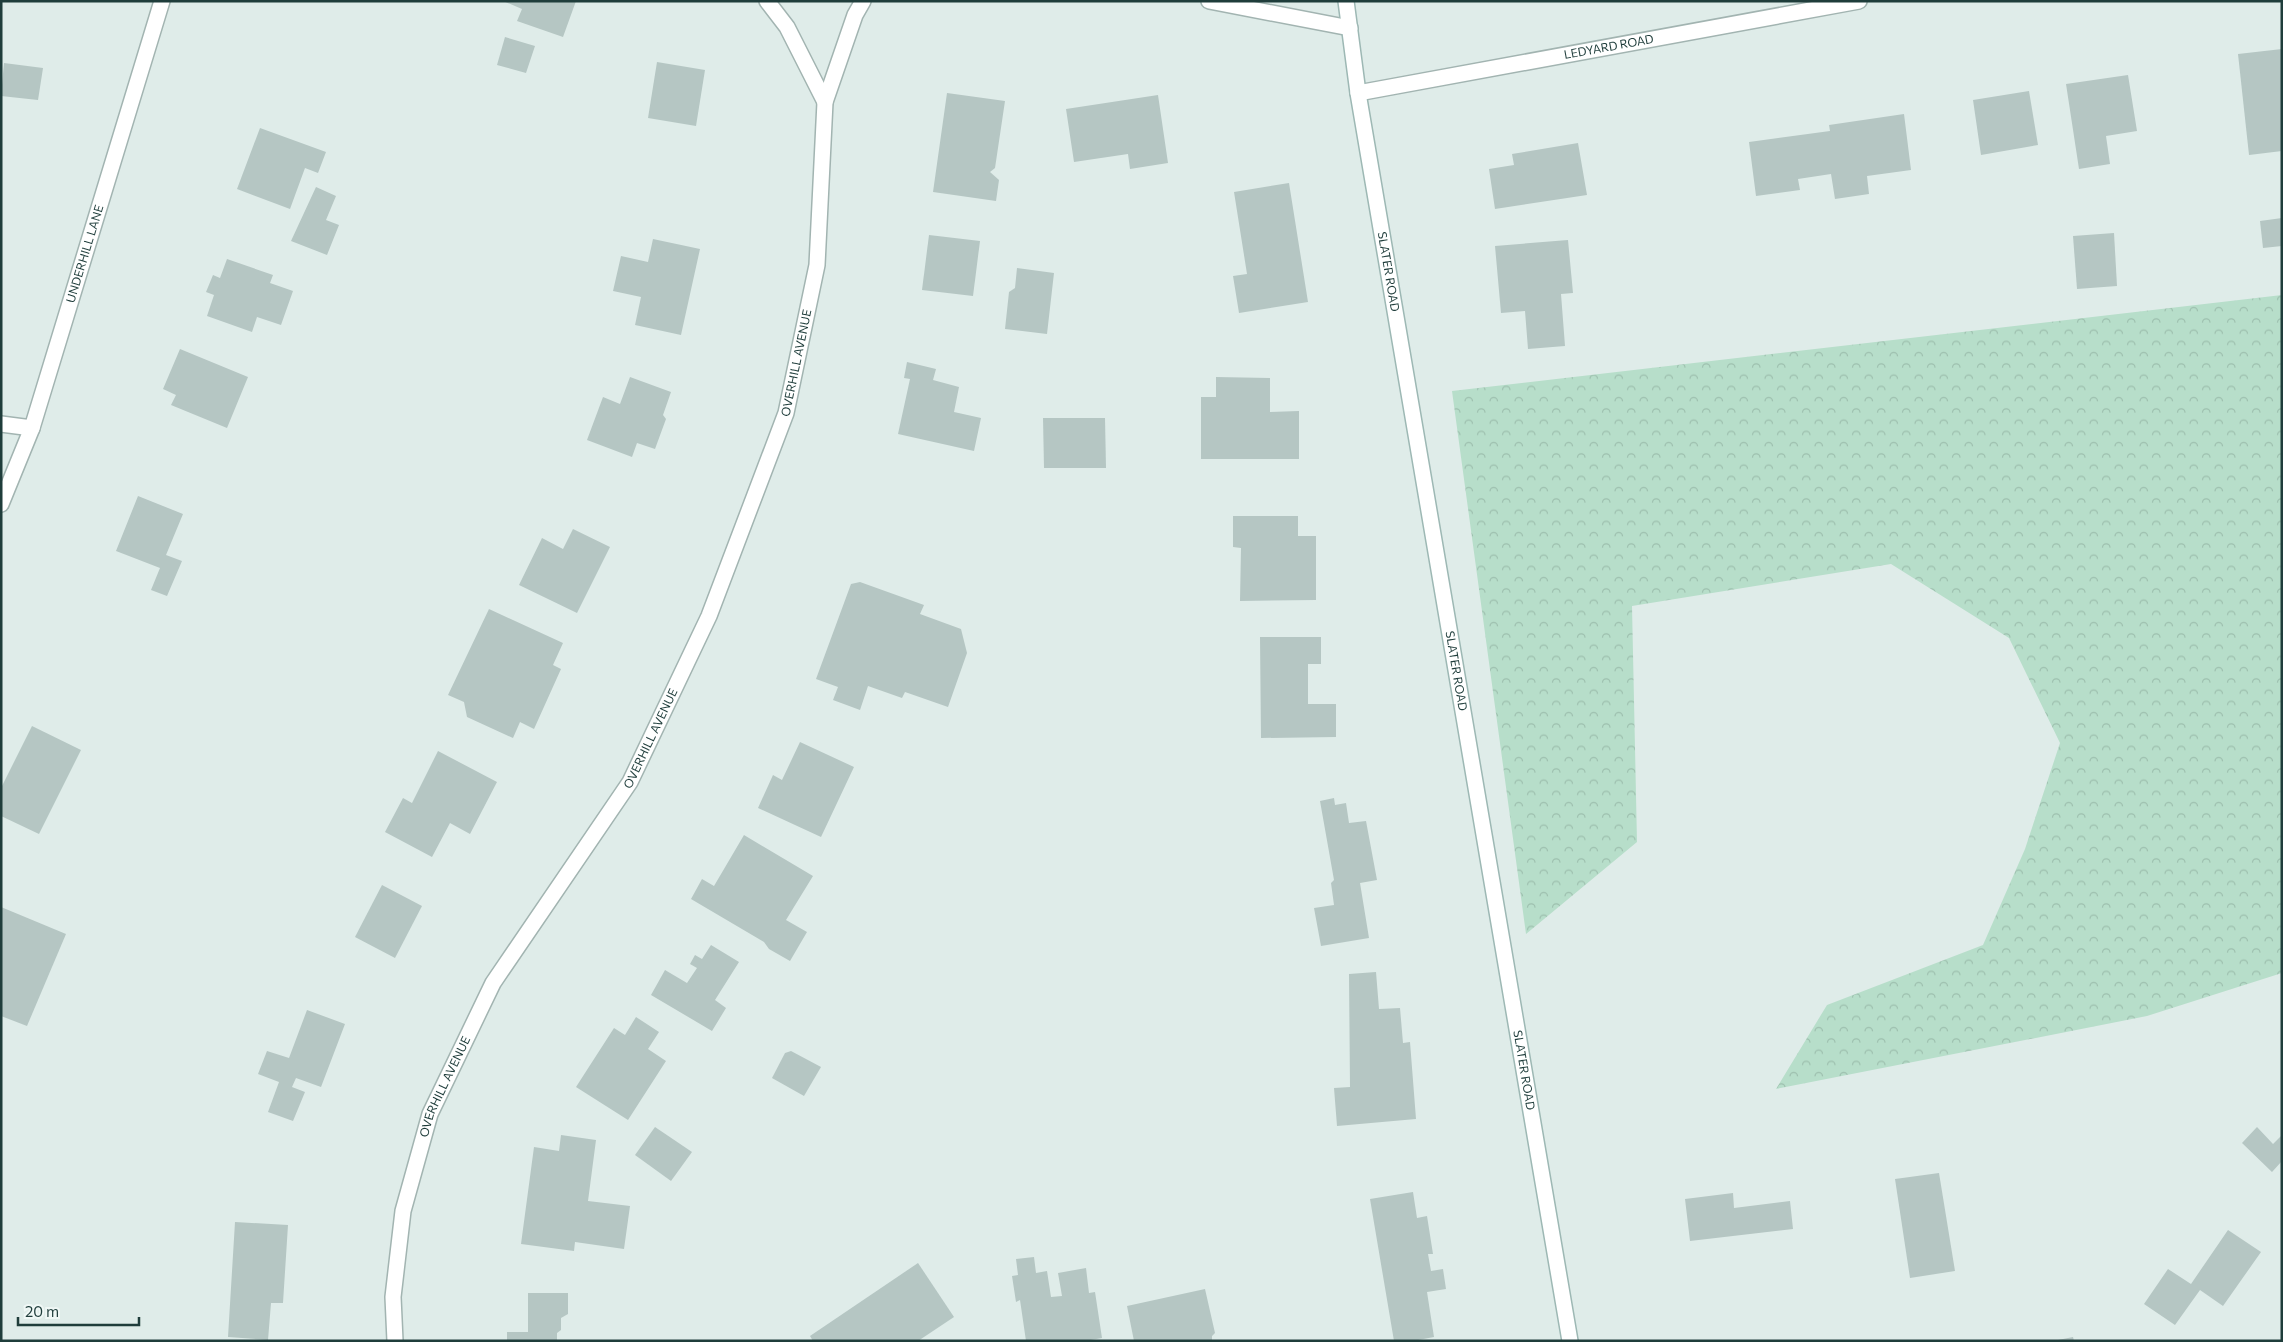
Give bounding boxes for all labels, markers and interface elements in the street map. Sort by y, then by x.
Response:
street label: LEDYARD ROAD [1563,31,1655,61]
street label: UNDERHILL LANE [63,203,106,304]
street label: SLATER ROAD [1376,231,1403,313]
street label: OVERHILL AVENUE [777,308,814,418]
street label: SLATER ROAD [1443,630,1471,712]
street label: OVERHILL AVENUE [620,686,680,791]
street label: SLATER ROAD [1511,1029,1539,1111]
street label: OVERHILL AVENUE [416,1034,472,1139]
scale bar [18,1294,139,1326]
text: 20 m [25,1302,59,1320]

